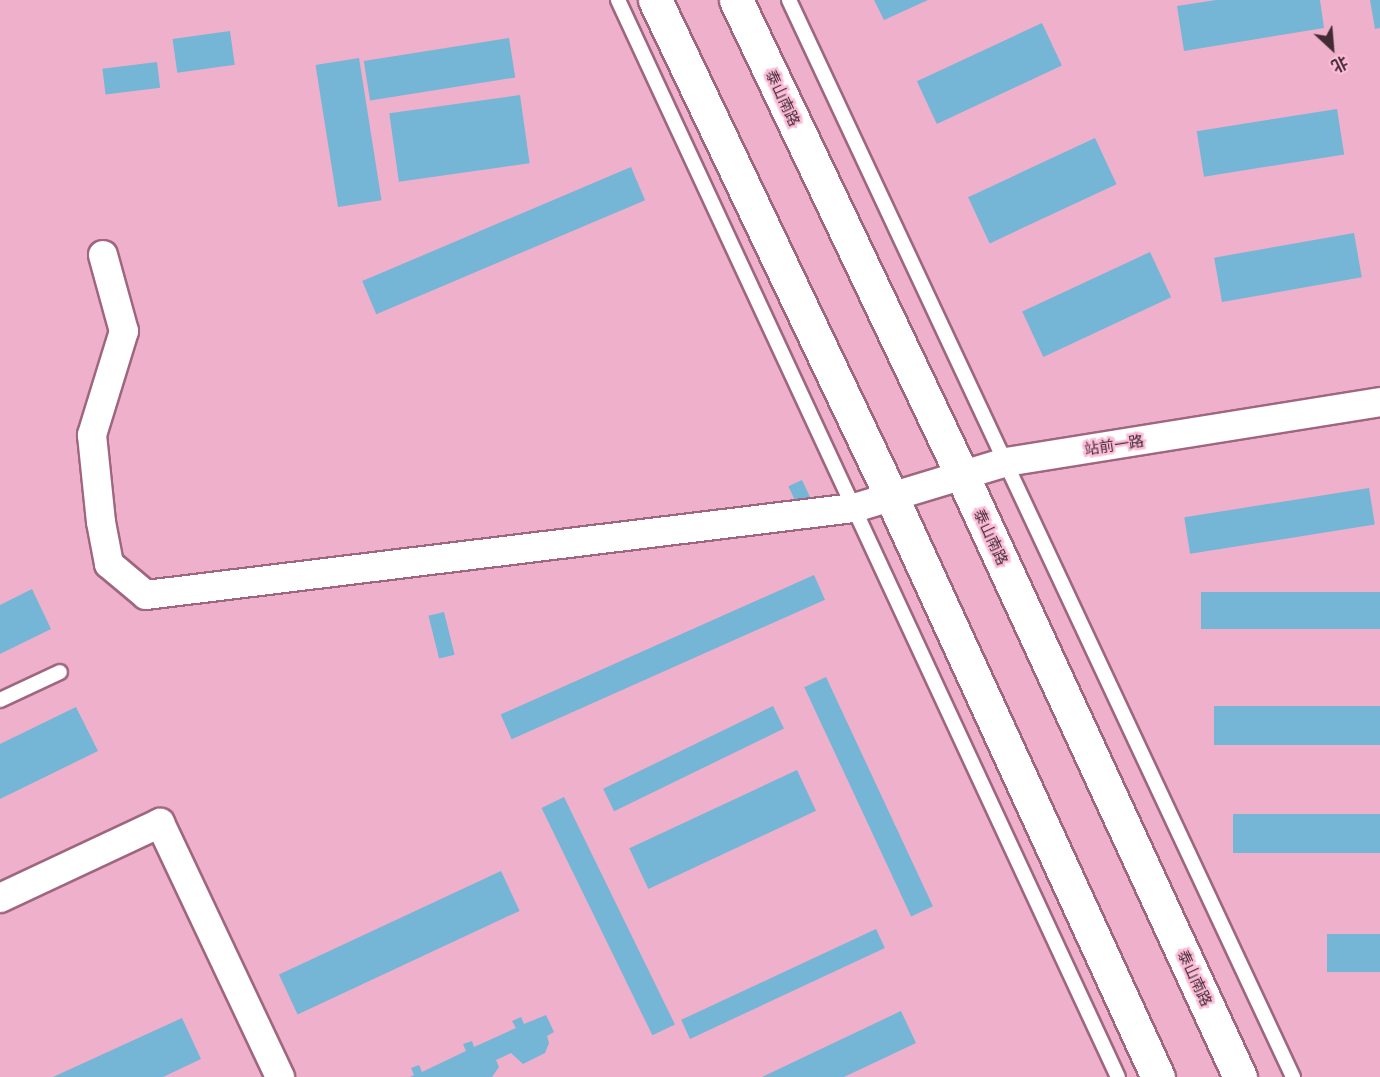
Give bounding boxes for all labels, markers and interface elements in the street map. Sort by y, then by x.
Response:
north arrow [1302,18,1362,78]
text: 北 [1328,52,1351,77]
street label: 泰山南路 [762,67,804,129]
street label: 站前一路 [1083,431,1145,459]
street label: 泰山南路 [970,506,1012,568]
street label: 泰山南路 [1174,947,1216,1009]

